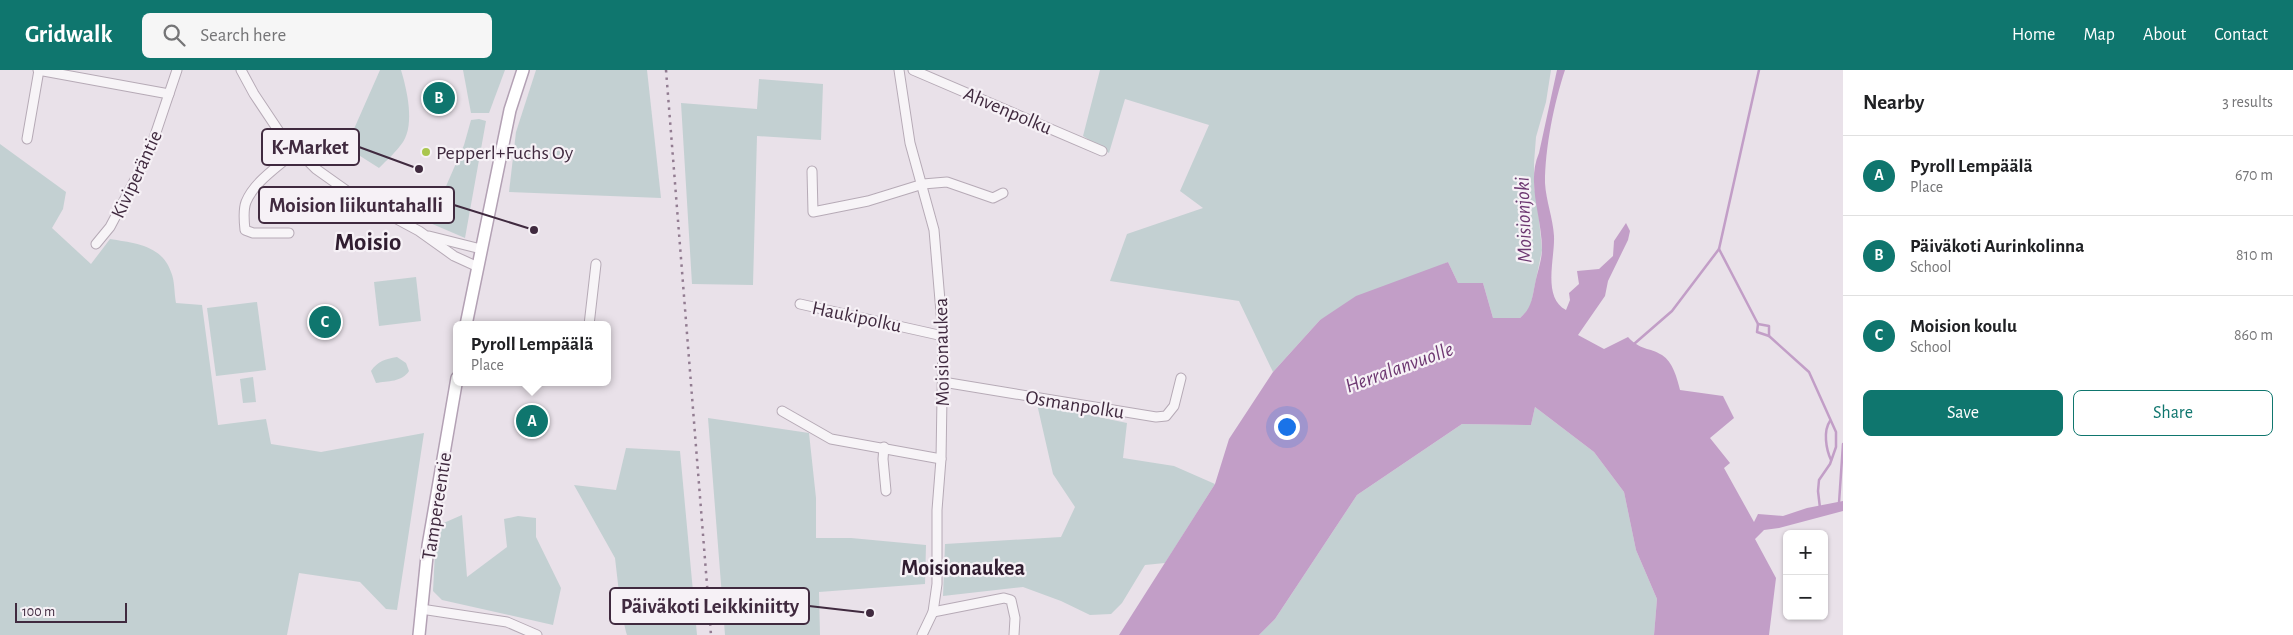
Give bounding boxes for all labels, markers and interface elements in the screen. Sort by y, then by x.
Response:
search box [142,13,492,58]
icon: search [160,21,188,49]
text: Gridwalk [25,23,112,47]
text: Search here [200,26,286,45]
text: Home [2012,26,2055,44]
text: Map [2083,26,2115,44]
text: About [2143,26,2186,44]
text: Contact [2214,26,2268,44]
pin: B [423,79,455,117]
street label: Ahvenpolku [961,83,1055,138]
text: Nearby [1863,92,1924,113]
text: 3 results [2222,94,2273,110]
street label: Kiviperäntie [108,127,166,221]
callout: K-Market [262,129,359,165]
text: K-Market [271,137,349,158]
place label: Pepperl+Fuchs Oy [436,143,574,163]
marker: Pepperl+Fuchs Oy [420,146,432,158]
text: Pyroll Lempäälä [1910,157,2033,176]
text: A [1874,167,1884,183]
text: 670 m [2235,167,2273,183]
water label: Moisionjoki [1511,176,1535,263]
text: Place [1910,179,1943,195]
callout: Moision liikuntahalli [259,187,454,223]
text: Moision liikuntahalli [269,195,443,216]
district label: Moisio [335,230,401,255]
text: Päiväkoti Aurinkolinna [1910,237,2084,256]
text: B [1874,247,1884,263]
text: 810 m [2236,247,2273,263]
text: School [1910,259,1951,275]
street label: Moisionaukea [931,297,953,407]
street label: Haukipolku [810,298,903,336]
pin: C [309,303,341,341]
text: Moision koulu [1910,317,2017,336]
popup [453,321,611,386]
text: C [1875,327,1883,343]
text: 860 m [2234,327,2273,343]
text: Pyroll Lempäälä [471,335,593,354]
water label: Herralanvuolle [1342,338,1456,397]
text: School [1910,339,1951,355]
text: Place [471,357,504,373]
street label: Osmanpolku [1024,387,1126,423]
button: Save [1863,390,2063,436]
button: Share [2073,390,2273,436]
pin: A [516,402,548,440]
your location [1274,414,1300,440]
street label: Tampereentie [419,451,455,561]
map controls [1783,530,1828,620]
button: + [1783,530,1828,575]
district label: Moisionaukea [901,557,1025,579]
button: − [1783,575,1828,620]
callout: Päiväkoti Leikkiniitty [610,588,809,624]
text: Päiväkoti Leikkiniitty [621,596,800,617]
scale bar [15,600,128,623]
text: 100 m [22,605,55,619]

